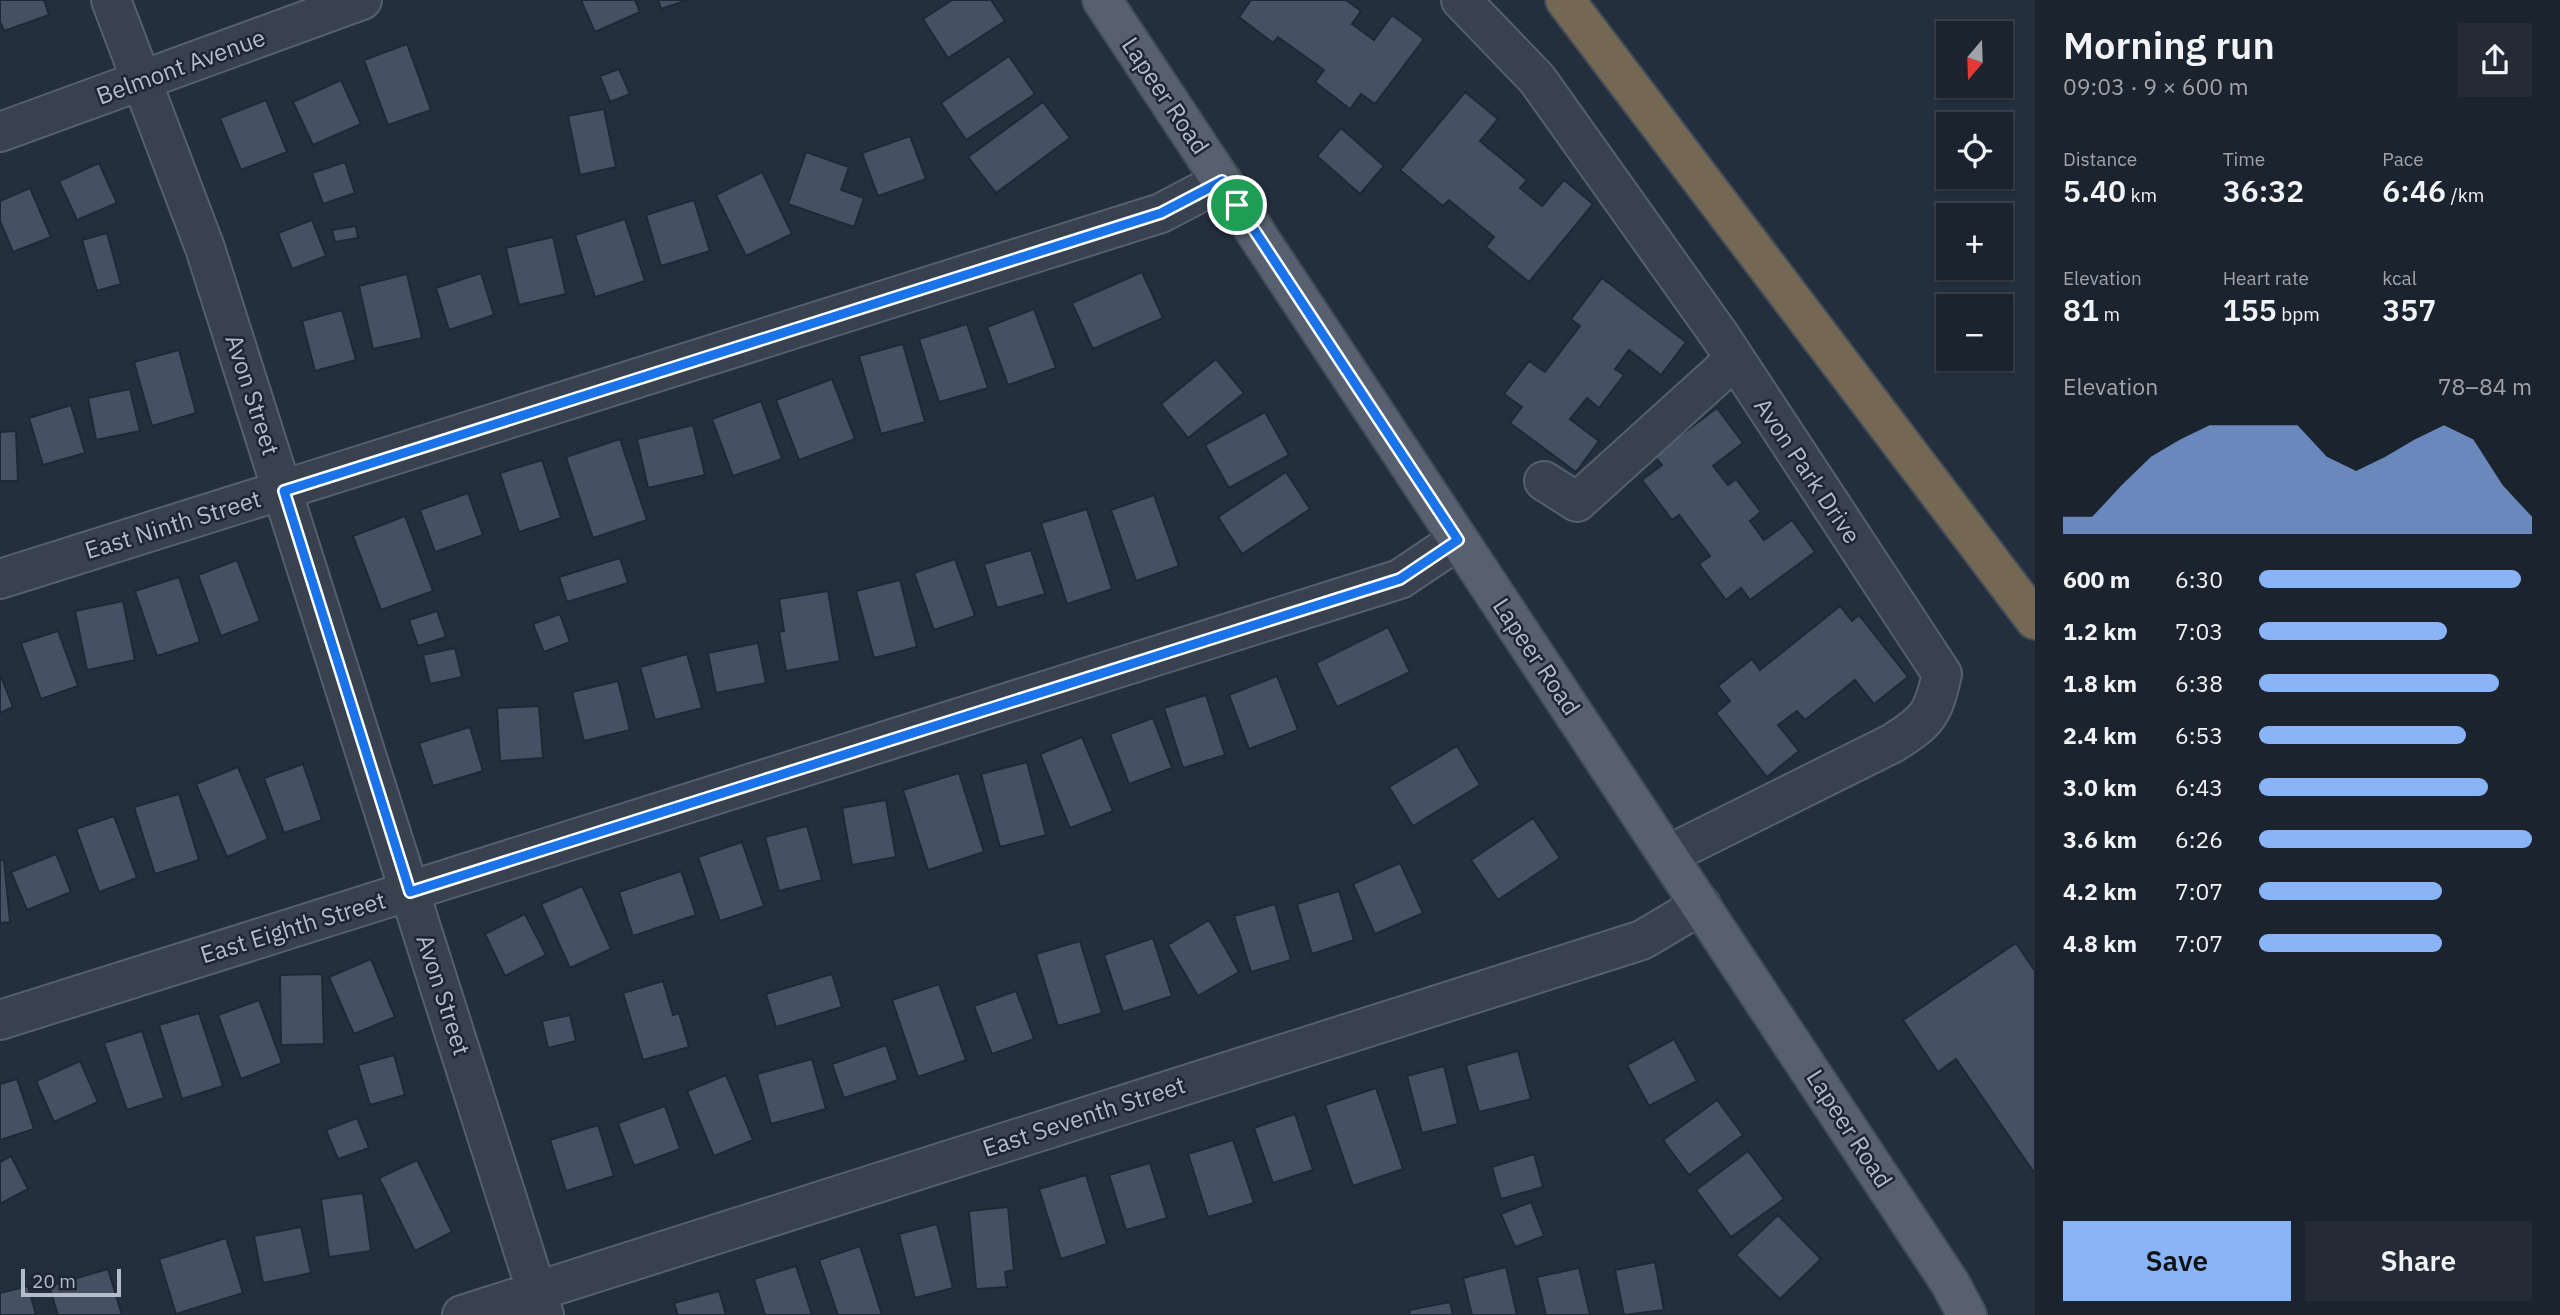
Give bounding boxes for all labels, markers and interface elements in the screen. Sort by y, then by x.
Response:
text: Morning run [2063,20,2275,69]
street label: Belmont Avenue [92,21,270,111]
north arrow [1936,21,2012,98]
map controls [1936,21,2013,371]
button: share [2458,23,2532,97]
street label: Lapeer Road [1115,31,1217,160]
text: 09:03 · 9 × 600 m [2063,71,2249,101]
button: locate [1936,112,2013,189]
text: Distance [2063,147,2137,171]
text: Time [2223,147,2265,171]
text: Pace [2382,147,2424,171]
text: 5.40 [2063,171,2126,210]
text: 36:32 [2223,171,2304,210]
text: 6:46 [2382,171,2446,210]
pin [1207,175,1267,235]
text: km [2126,183,2157,207]
text: /km [2446,183,2484,207]
icon: arrive [1218,186,1256,224]
button: + [1936,203,2013,280]
text: Elevation [2063,266,2142,290]
text: Heart rate [2223,266,2309,290]
text: kcal [2382,266,2417,290]
text: 81 [2063,290,2099,329]
text: 155 [2223,290,2277,329]
text: 357 [2382,290,2436,329]
button: − [1936,294,2013,371]
text: m [2099,302,2120,326]
text: bpm [2277,302,2320,326]
street label: Avon Street [218,330,287,459]
text: Elevation [2063,371,2158,401]
text: 78–84 m [2438,371,2532,401]
street label: Avon Park Drive [1747,391,1868,550]
street label: East Ninth Street [81,482,265,566]
text: 600 m [2063,564,2130,594]
text: 6:30 [2175,564,2223,594]
street label: Lapeer Road [1486,592,1588,721]
text: 1.2 km [2063,616,2137,646]
text: 7:03 [2175,616,2223,646]
text: 1.8 km [2063,668,2137,698]
text: 6:38 [2175,668,2223,698]
text: 2.4 km [2063,720,2137,750]
text: 6:53 [2175,720,2223,750]
text: 3.0 km [2063,772,2137,802]
text: 6:43 [2175,772,2223,802]
text: 3.6 km [2063,824,2137,854]
text: 6:26 [2175,824,2223,854]
text: 4.2 km [2063,876,2137,906]
text: 7:07 [2175,876,2223,906]
street label: East Eighth Street [196,884,389,970]
text: 4.8 km [2063,928,2137,958]
text: 7:07 [2175,928,2223,958]
street label: Avon Street [409,930,478,1059]
street label: Lapeer Road [1800,1063,1900,1194]
street label: East Seventh Street [978,1068,1189,1164]
button: Save [2063,1221,2291,1301]
button: Share [2305,1221,2532,1301]
scale bar [21,1266,121,1298]
text: 20 m [32,1269,76,1293]

